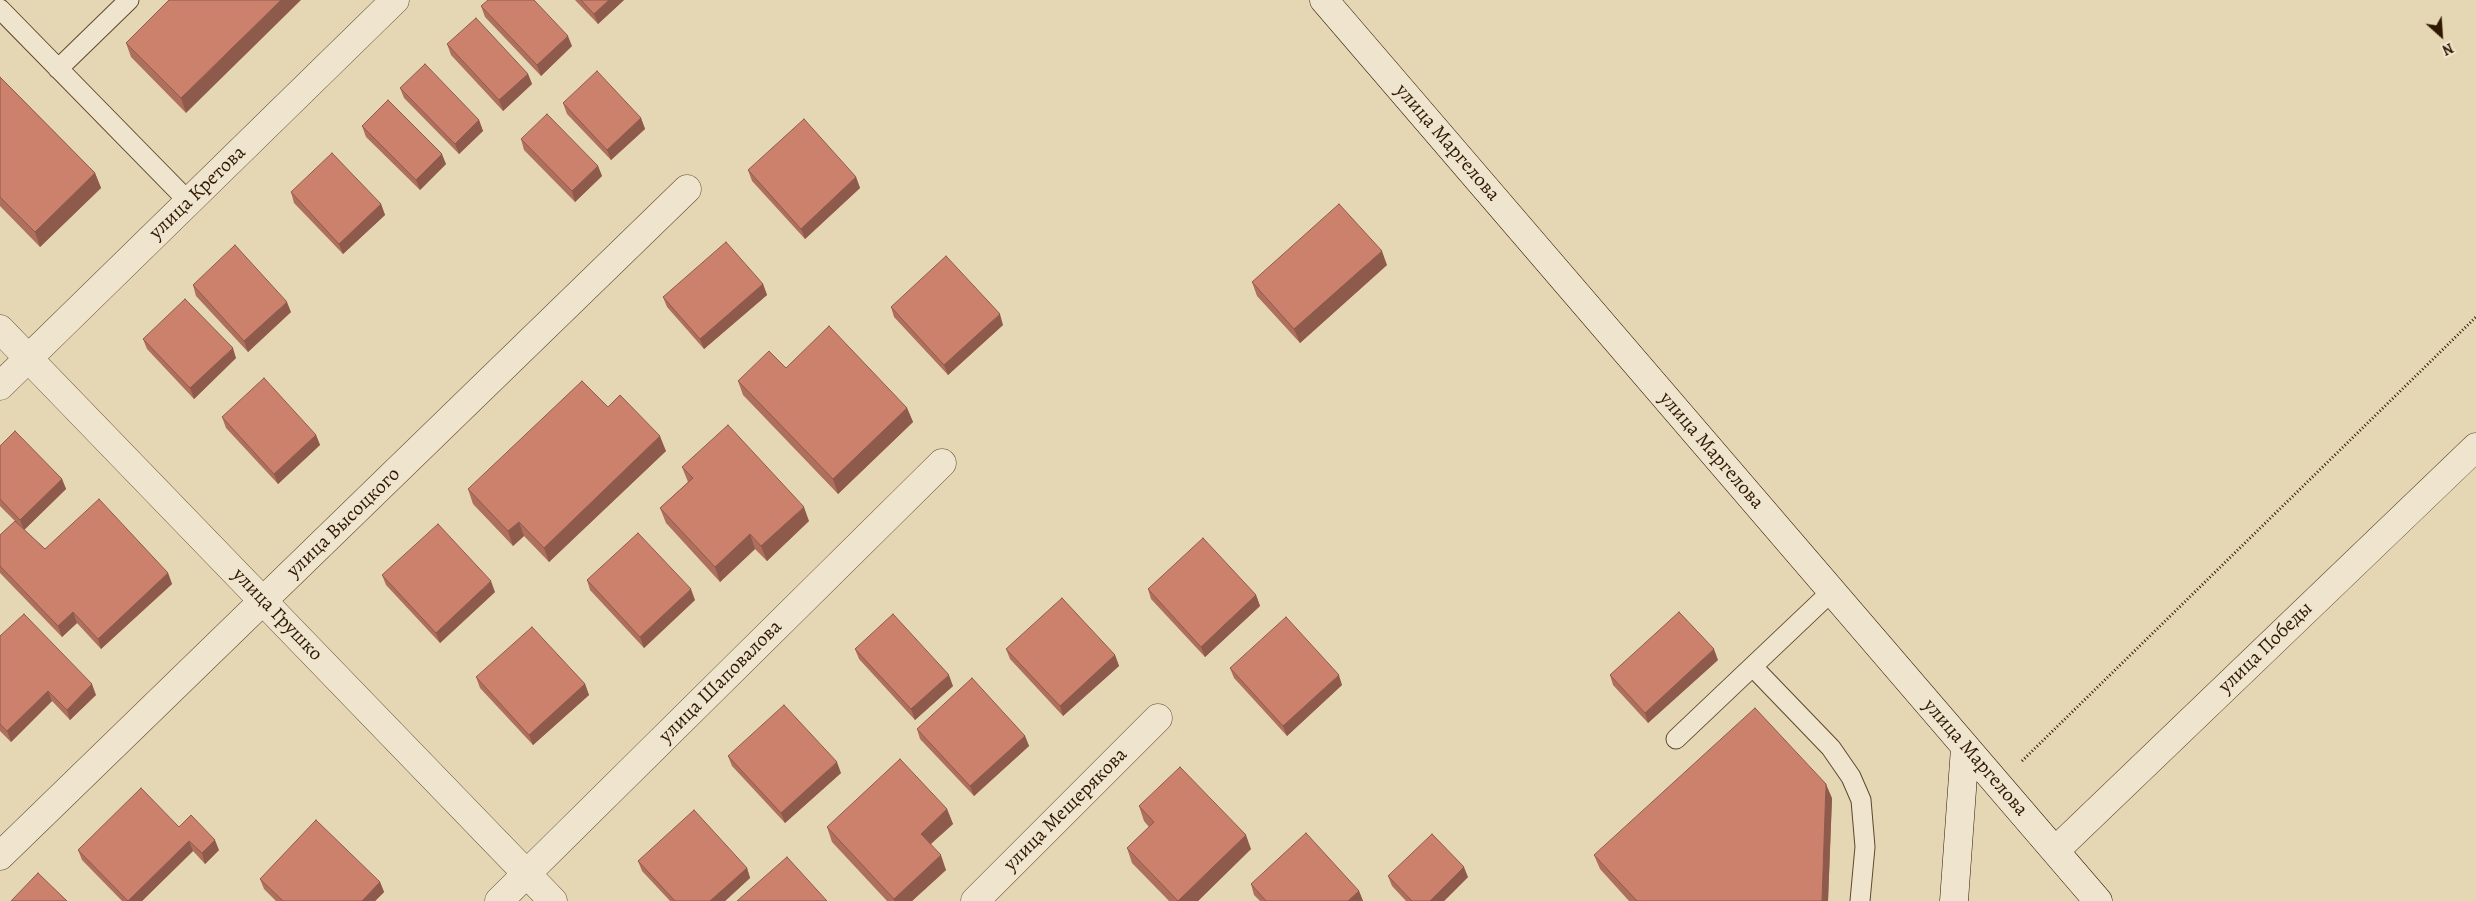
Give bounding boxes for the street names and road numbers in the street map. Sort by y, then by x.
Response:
street label: улица Маргелова [1389,79,1505,207]
street label: улица Кретова [145,141,251,245]
street label: улица Маргелова [1653,387,1769,515]
street label: улица Высоцкого [282,463,406,583]
street label: улица Грушко [227,564,327,666]
street label: улица Победы [2214,597,2318,699]
street label: улица Шаповалова [654,615,788,749]
street label: улица Маргелова [1917,694,2033,822]
street label: улица Мещерякова [999,743,1133,877]

